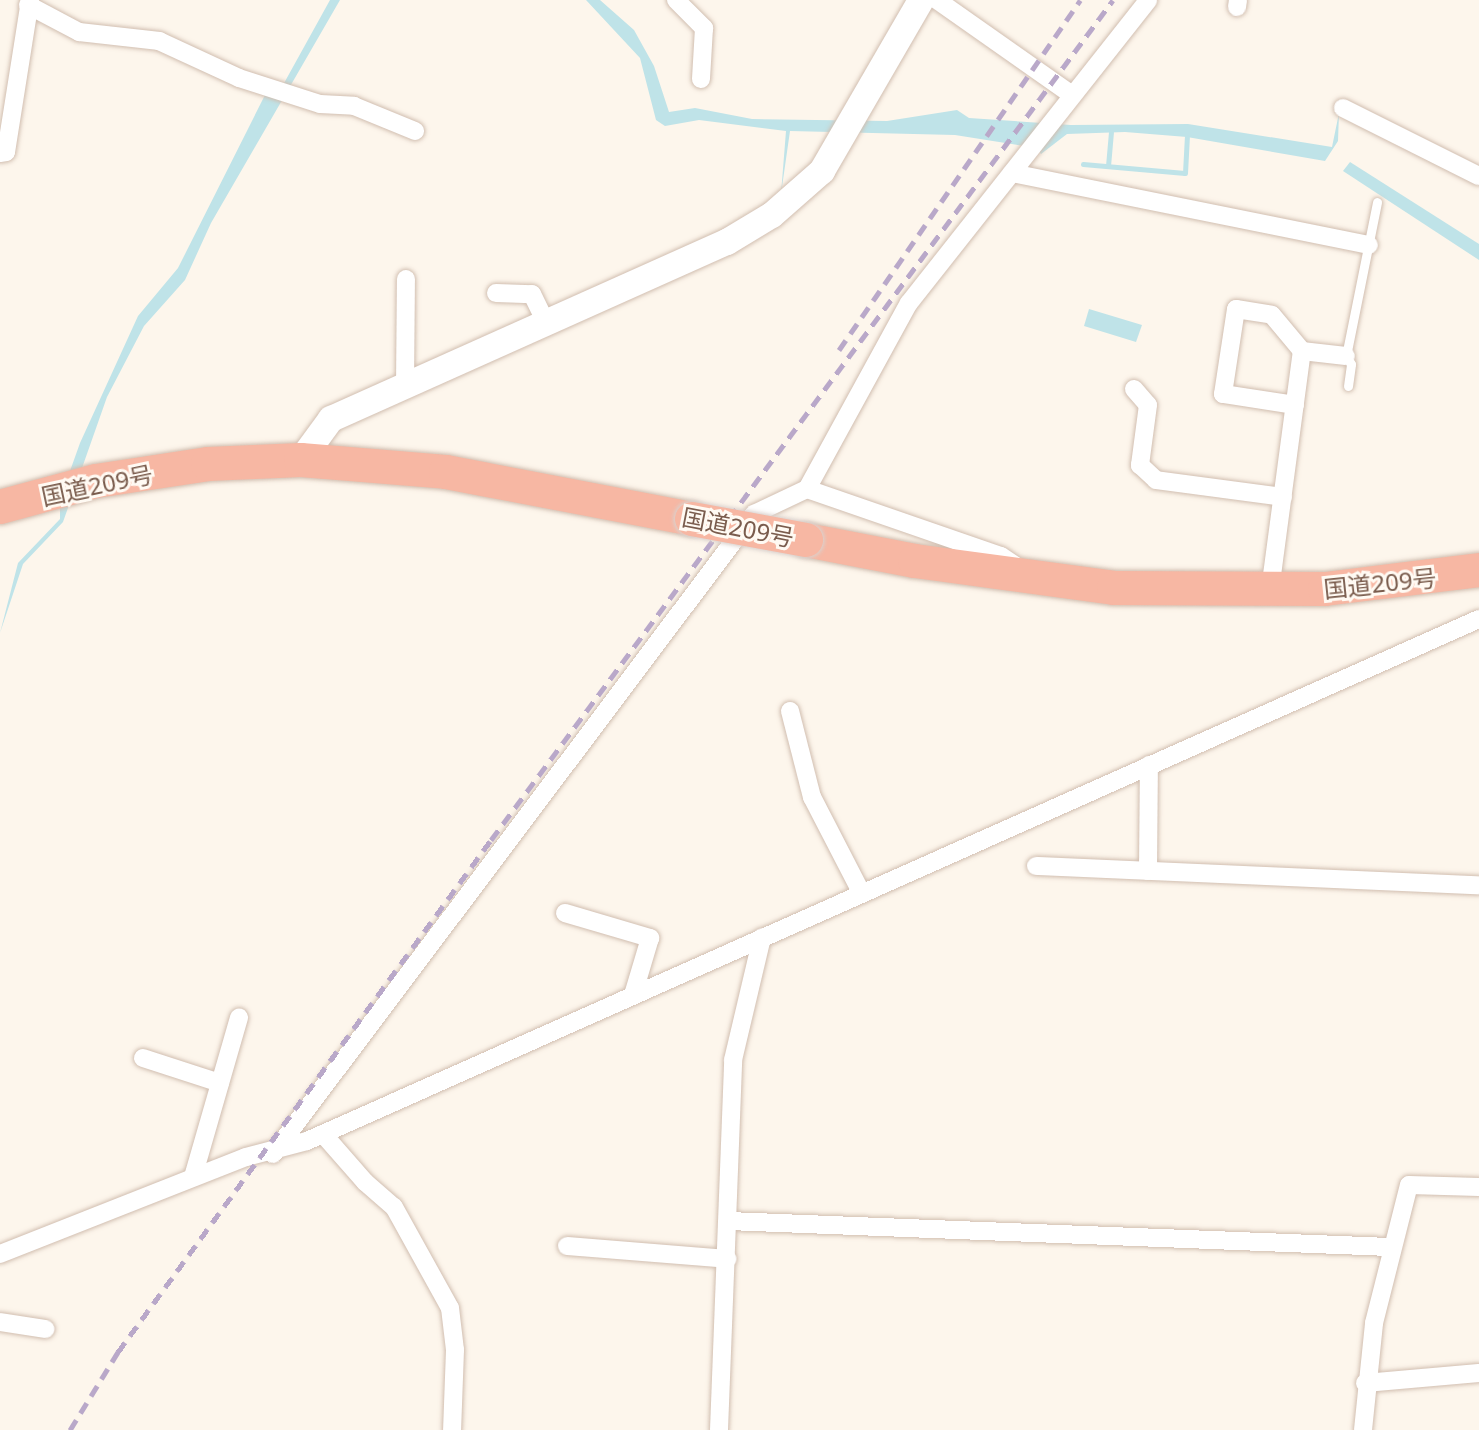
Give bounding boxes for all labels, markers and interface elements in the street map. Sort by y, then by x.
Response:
street label: 国道209号 [39,459,155,511]
street label: 国道209号 [680,502,796,552]
street label: 国道209号 [1322,563,1438,603]

